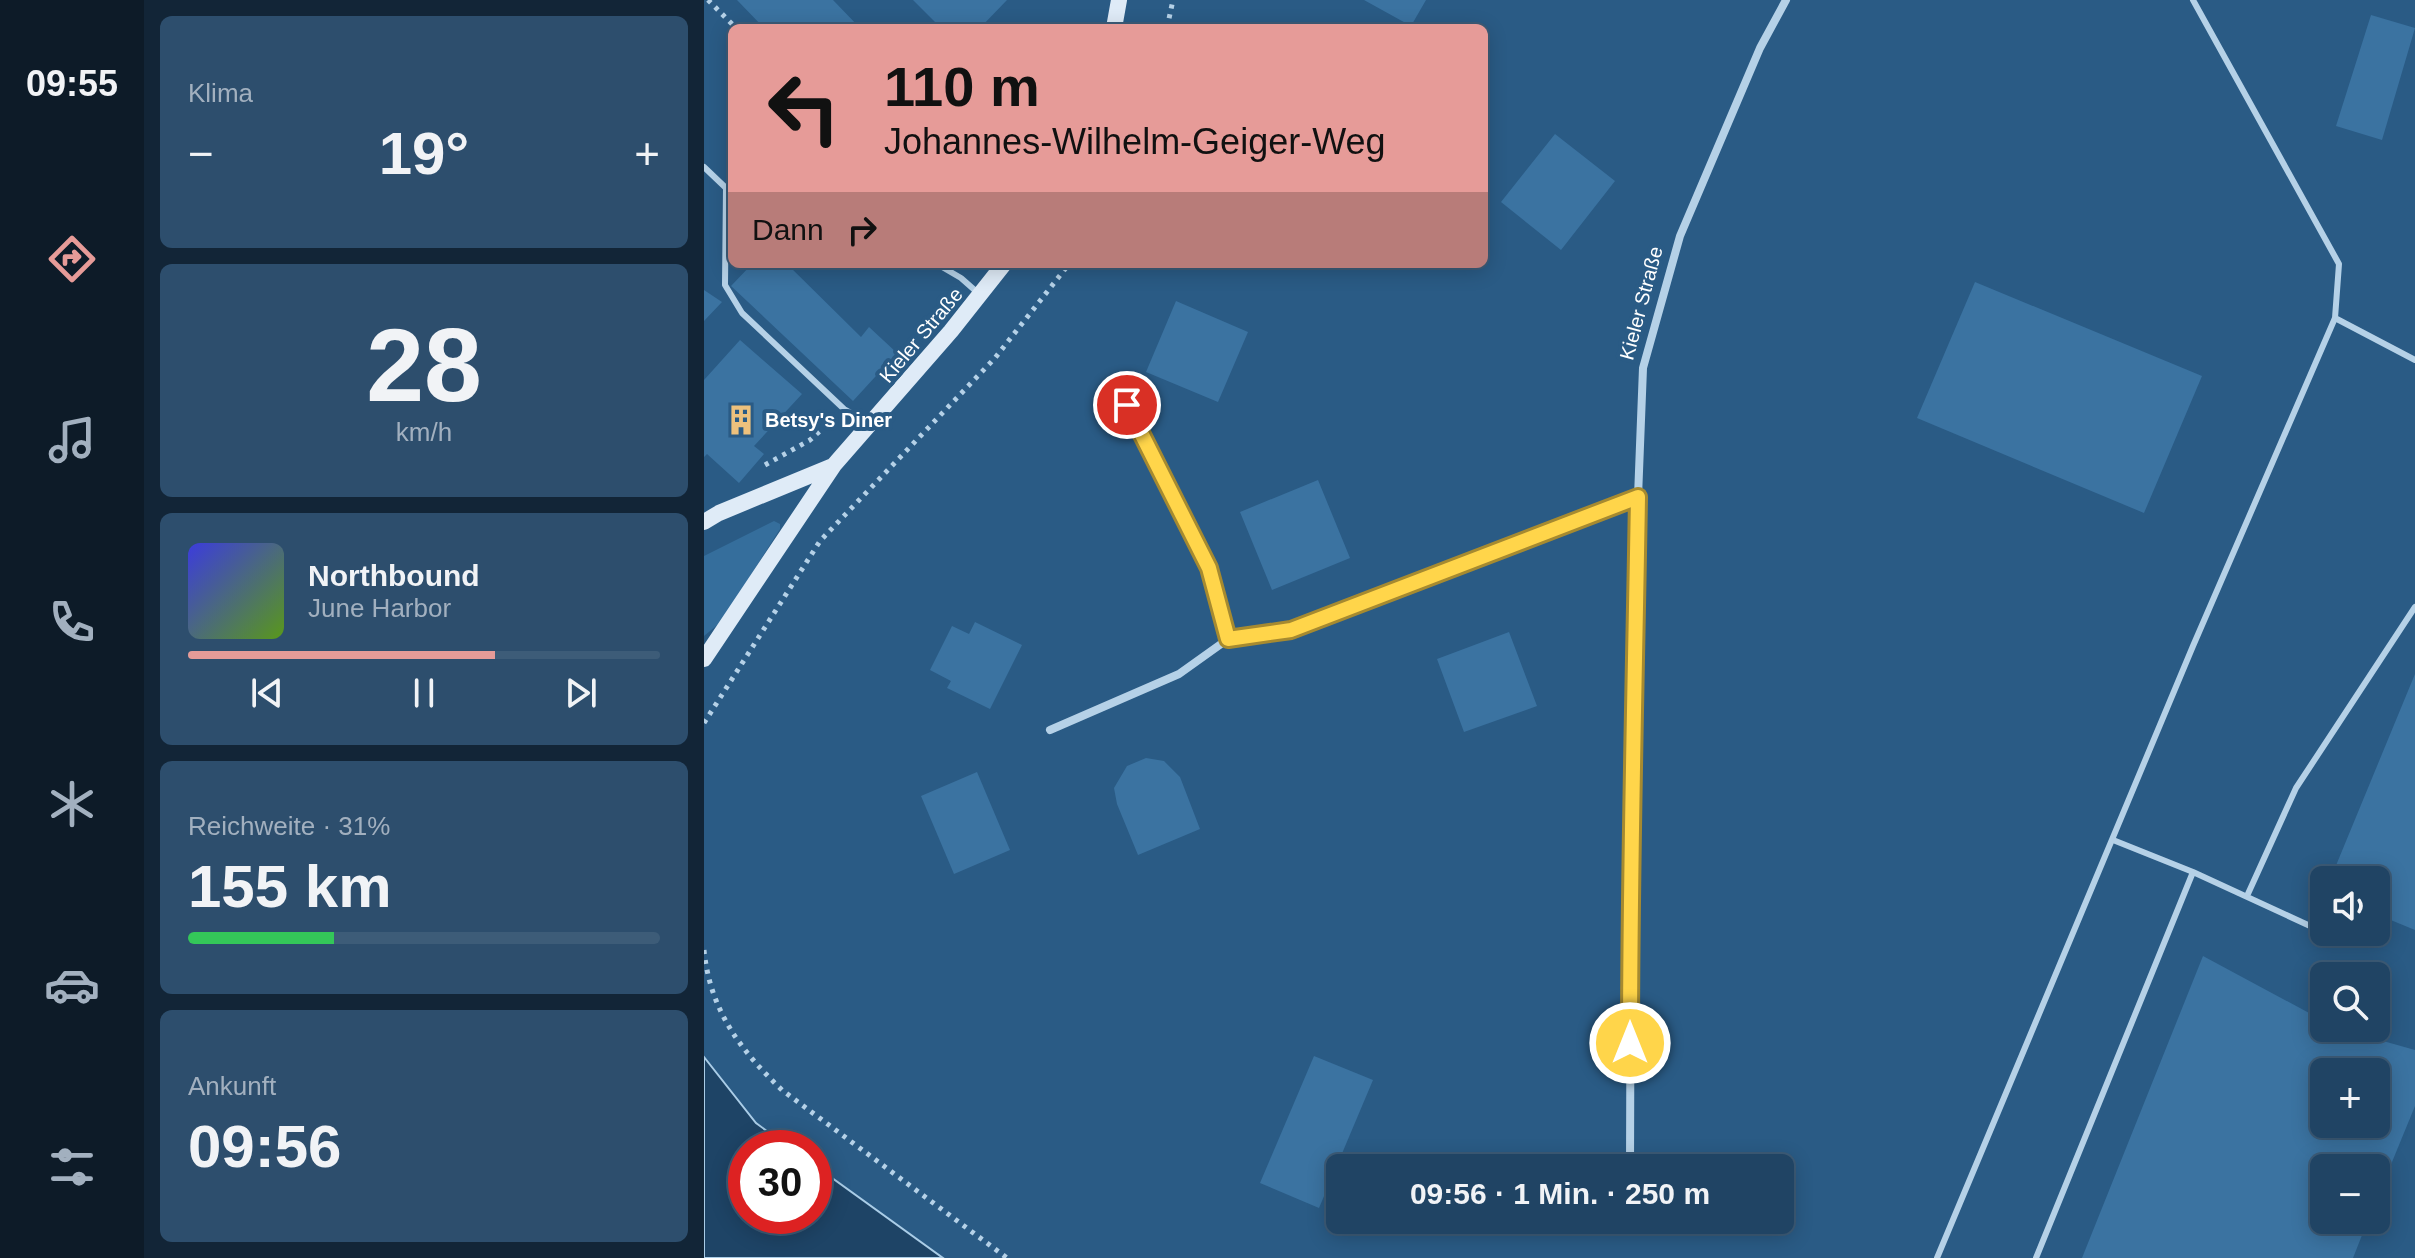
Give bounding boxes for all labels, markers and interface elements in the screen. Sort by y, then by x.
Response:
text: 110 m [884,55,1040,118]
icon: left [752,56,856,160]
text: 09:55 [26,63,118,104]
text: Klima [188,78,253,108]
text: 19° [379,120,469,187]
text: Johannes-Wilhelm-Geiger-Weg [884,121,1386,162]
text: − [188,129,214,178]
text: + [634,129,660,178]
icon: right [840,208,884,252]
text: Dann [752,213,824,246]
icon: directions [44,231,100,287]
street label: Kieler Straße [1615,244,1667,362]
street label: Kieler Straße [875,283,967,387]
text: 28 [366,307,482,423]
pin [1093,371,1161,439]
icon: arrive [1105,383,1149,427]
building icon: Betsy's Diner [724,403,758,437]
place label: Betsy's Diner [765,409,892,431]
icon: music [44,412,100,468]
text: km/h [396,417,452,447]
text: Northbound [308,559,480,592]
text: June Harbor [308,593,451,623]
icon: phone [44,594,100,650]
icon: previous [245,671,289,715]
icon: pause [402,671,446,715]
icon: next [559,671,603,715]
icon: climate [44,776,100,832]
text: Reichweite · 31% [188,811,390,841]
text: 155 km [188,853,392,920]
map controls [2310,866,2390,1234]
button: sound [2310,866,2390,946]
icon: car [44,957,100,1013]
button: search [2310,962,2390,1042]
position arrow [1588,1001,1672,1085]
button: + [2310,1058,2390,1138]
text: Ankunft [188,1071,276,1101]
text: 09:56 [188,1113,341,1180]
speed limit sign: 30 [728,1130,832,1234]
icon: filters [44,1139,100,1195]
button: − [2310,1154,2390,1234]
text: 09:56 · 1 Min. · 250 m [1410,1177,1710,1210]

